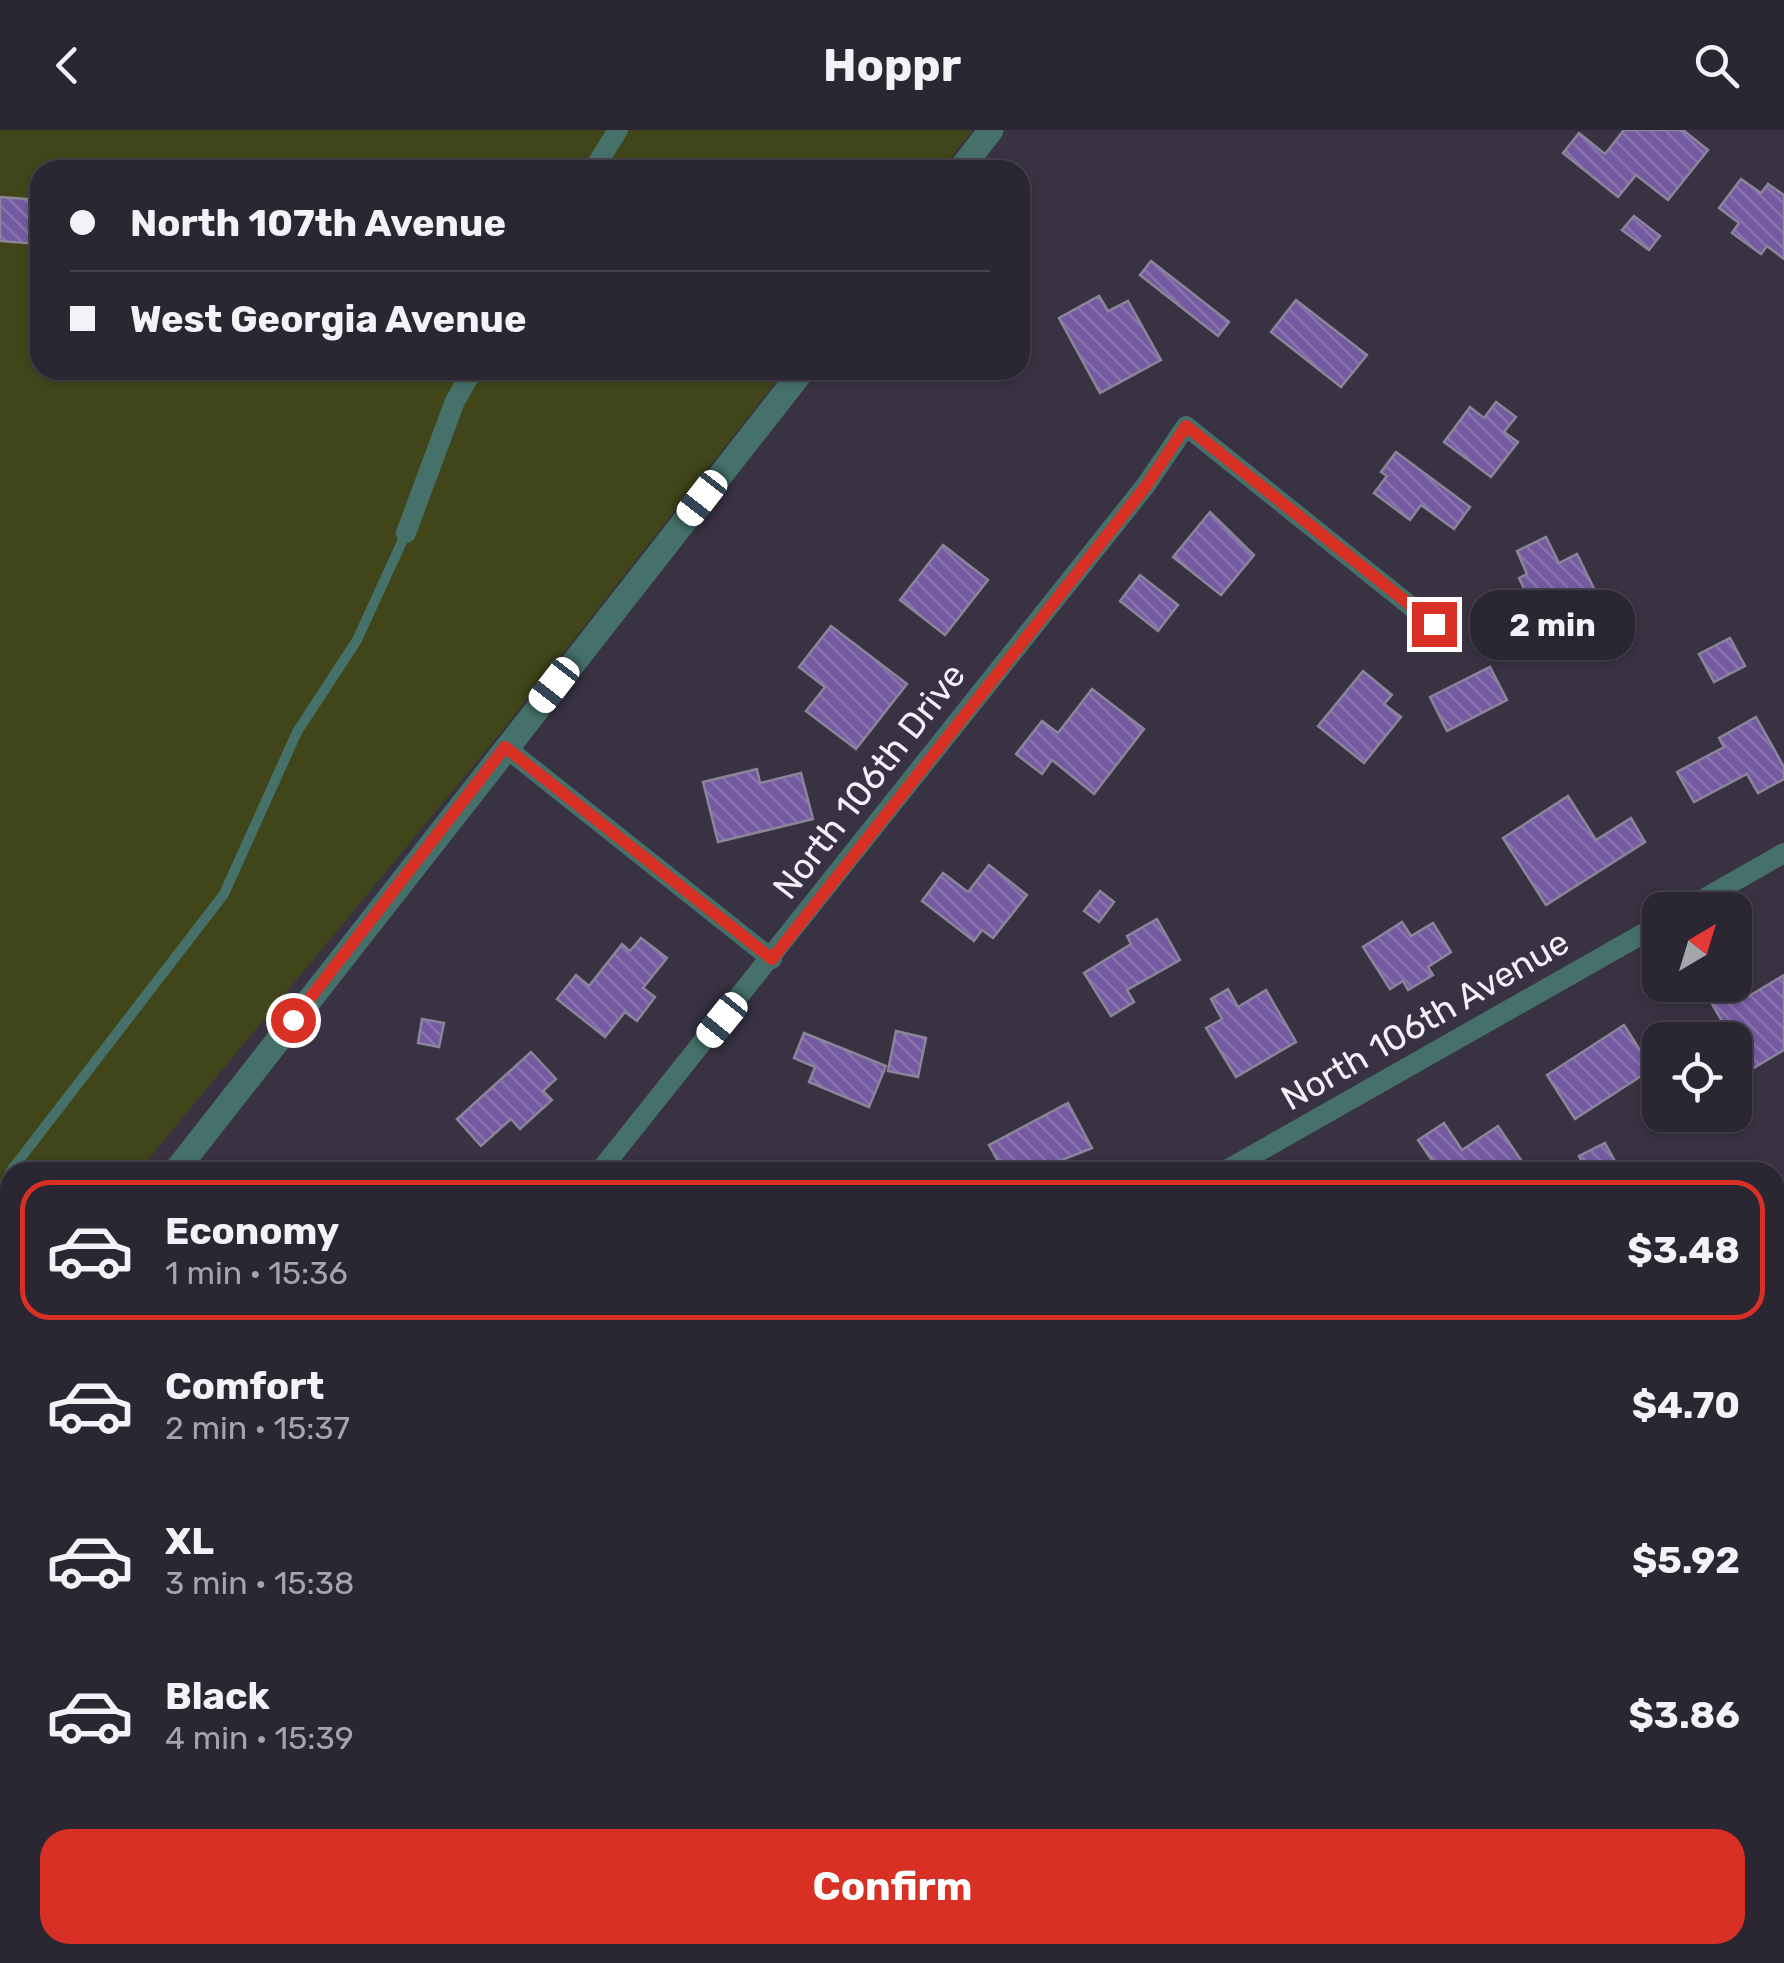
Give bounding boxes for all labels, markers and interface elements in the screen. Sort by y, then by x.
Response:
icon: back [40,38,95,93]
icon: search [1689,38,1744,93]
text: Hoppr [823,39,961,92]
text: North 107th Avenue [130,200,506,246]
text: West Georgia Avenue [130,296,527,342]
car [672,465,732,531]
callout: 2 min [1469,589,1634,659]
route end [1412,602,1457,647]
text: 2 min [1509,606,1596,644]
car [524,652,584,718]
street label: North 106th Drive [764,655,974,907]
north arrow [1642,892,1752,1002]
map controls [1642,892,1752,1132]
street label: North 106th Avenue [1274,921,1576,1119]
car [691,987,753,1053]
route start [271,998,316,1043]
button: locate [1642,1022,1752,1132]
icon: car [45,1205,135,1295]
text: Economy [165,1208,339,1254]
text: $3.48 [1627,1227,1740,1273]
text: 1 min · 15:36 [165,1254,348,1292]
icon: car [45,1360,135,1450]
text: Comfort [165,1363,324,1409]
text: $4.70 [1632,1382,1740,1428]
text: 2 min · 15:37 [165,1409,350,1447]
icon: car [45,1515,135,1605]
text: XL [165,1518,214,1564]
text: $5.92 [1632,1537,1740,1583]
text: 3 min · 15:38 [165,1564,354,1602]
icon: car [45,1670,135,1760]
text: Black [165,1673,270,1719]
text: $3.86 [1628,1692,1740,1738]
text: 4 min · 15:39 [165,1719,354,1757]
button: Confirm [40,1829,1745,1944]

